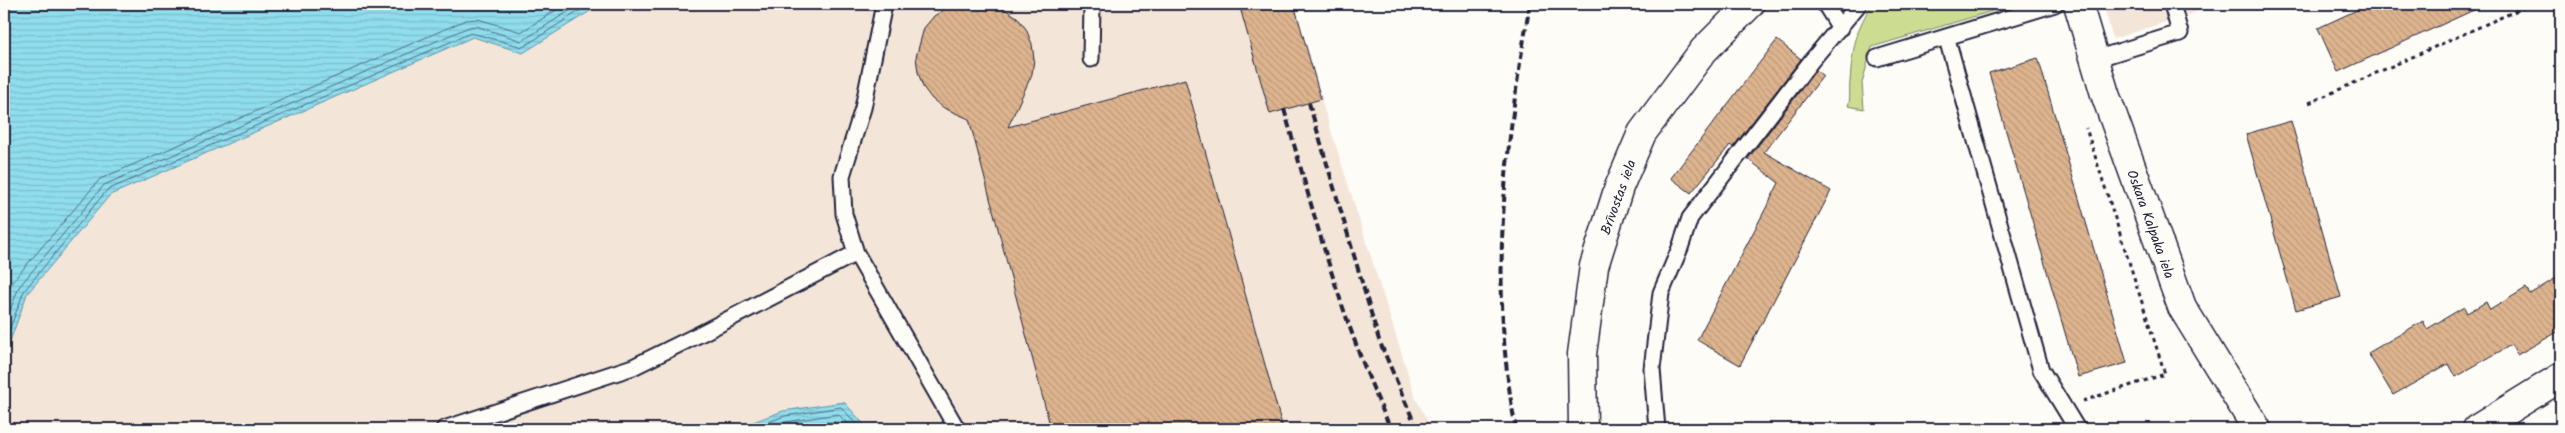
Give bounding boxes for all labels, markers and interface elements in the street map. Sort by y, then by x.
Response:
street label: Brīvostas iela [1595,157,1643,238]
street label: Oskara Kalpaka iela [2120,167,2180,282]

